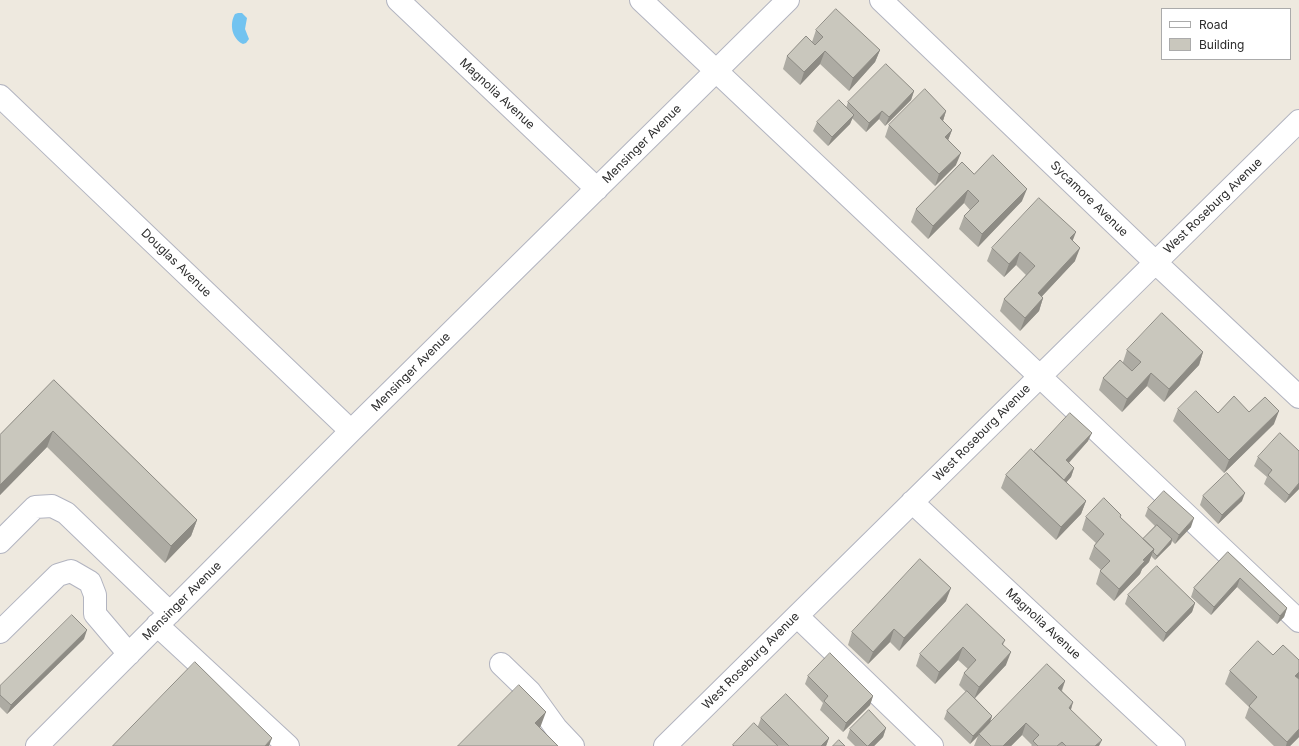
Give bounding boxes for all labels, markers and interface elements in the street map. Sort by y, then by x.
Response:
legend [1161,8,1291,60]
text: Road [1199,17,1228,32]
text: Building [1199,37,1244,52]
street label: Magnolia Avenue [457,56,537,132]
street label: Mensinger Avenue [600,102,684,186]
street label: West Roseburg Avenue [1161,155,1265,257]
street label: Sycamore Avenue [1047,158,1131,240]
street label: Douglas Avenue [138,226,214,300]
street label: Mensinger Avenue [369,330,453,414]
street label: West Roseburg Avenue [930,381,1034,485]
street label: Mensinger Avenue [140,559,224,643]
street label: Magnolia Avenue [1003,586,1083,662]
street label: West Roseburg Avenue [699,609,803,713]

